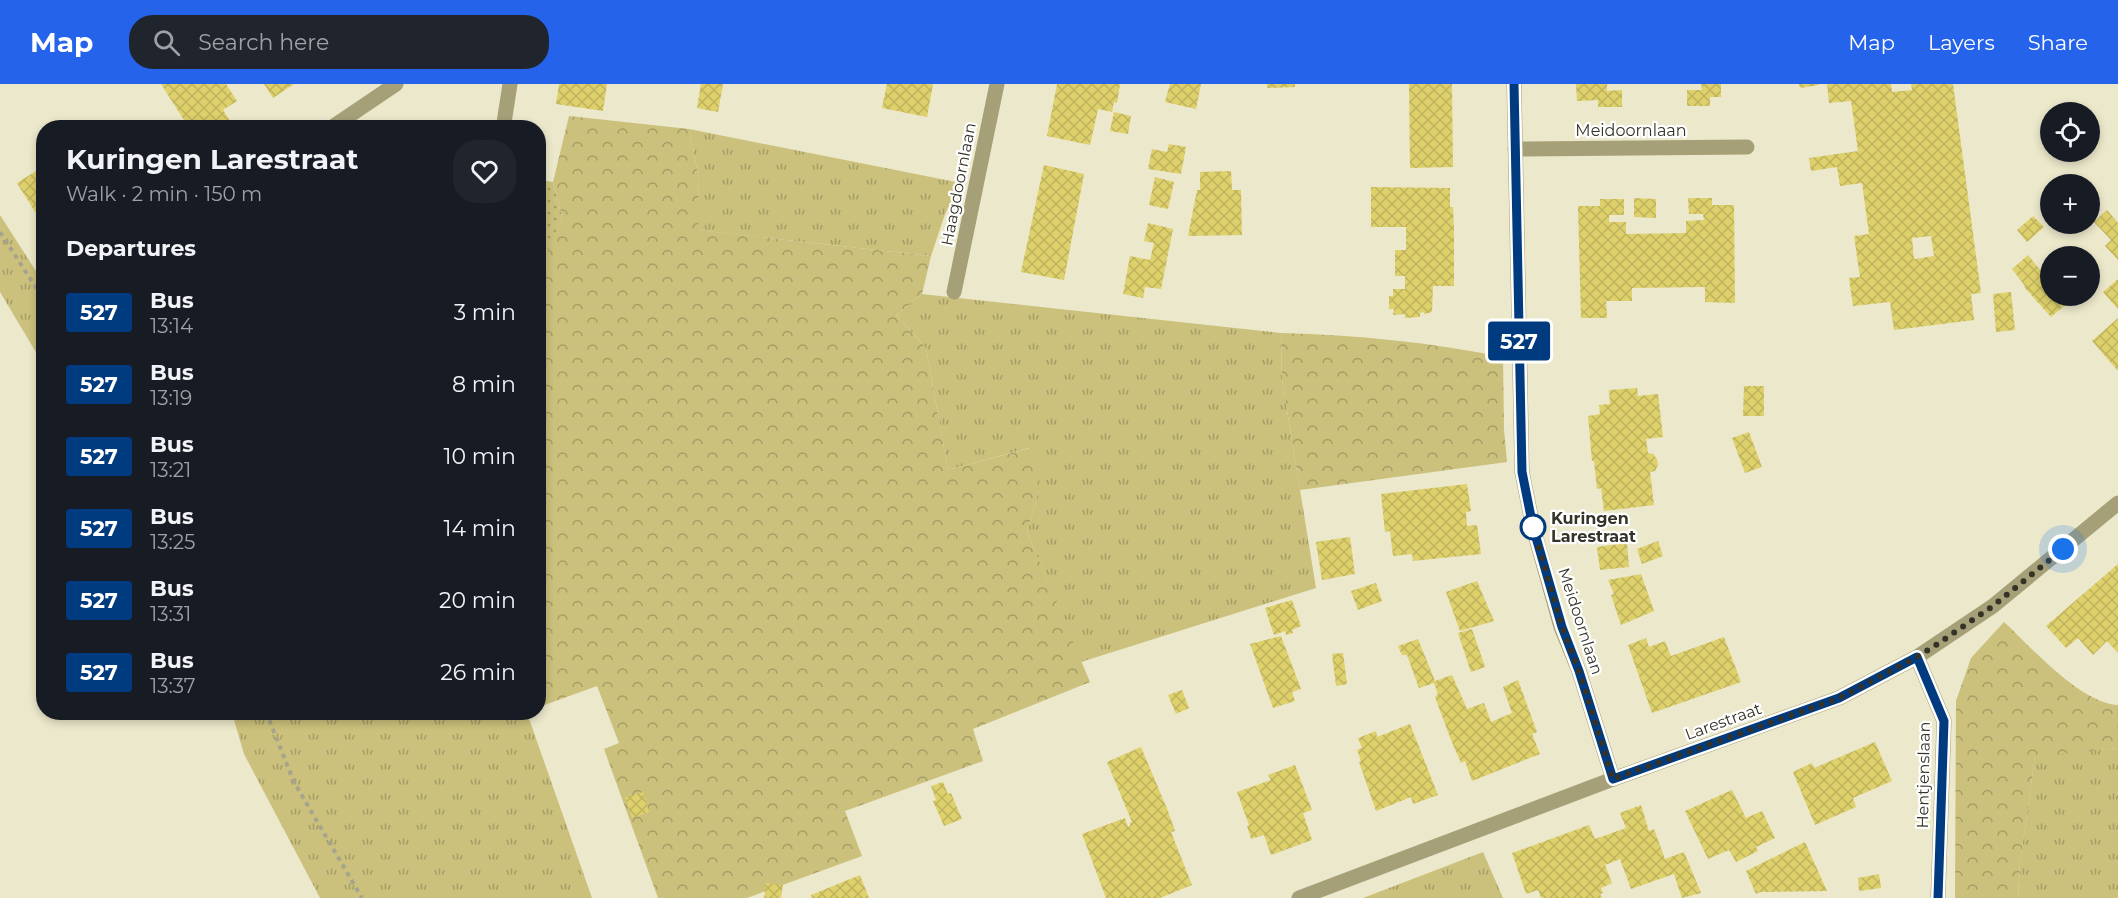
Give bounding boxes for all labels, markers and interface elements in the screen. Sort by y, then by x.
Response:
search box [129,15,549,69]
text: Map [30,25,93,59]
icon: search [150,26,183,59]
text: Search here [198,29,329,56]
text: Map [1848,30,1895,55]
text: Layers [1928,30,1995,55]
text: Share [2028,30,2088,55]
map controls [2040,102,2100,306]
button: locate [2040,102,2100,162]
street label: Haagdoornlaan [937,121,980,247]
street label: Meidoornlaan [1575,121,1687,140]
button: heart [453,140,516,203]
text: Kuringen Larestraat [66,142,358,176]
button: + [2040,174,2100,234]
text: Walk · 2 min · 150 m [66,182,262,206]
text: Departures [66,235,196,262]
button: − [2040,246,2100,306]
text: Bus [150,287,194,314]
text: 3 min [454,299,516,326]
text: 527 [80,300,118,325]
text: 13:14 [150,314,193,338]
line badge: 527 [1484,322,1553,360]
text: 527 [1500,329,1538,354]
text: Bus [150,359,194,386]
text: 8 min [452,371,516,398]
text: 527 [80,372,118,397]
text: 13:19 [150,386,192,410]
text: Bus [150,431,194,458]
text: 10 min [444,443,516,470]
text: 527 [80,444,118,469]
text: 13:21 [150,458,191,482]
text: Bus [150,503,194,530]
place label: Kuringen Larestraat [1551,509,1636,546]
marker: Kuringen Larestraat [1520,514,1546,540]
text: 14 min [444,515,516,542]
text: 527 [80,516,118,541]
text: 13:25 [150,530,195,554]
your location [2048,534,2078,564]
street label: Meidoornlaan [1554,565,1607,677]
text: Bus [150,575,194,602]
text: 20 min [439,587,516,614]
text: 527 [80,588,118,613]
text: 13:31 [150,602,191,626]
text: Bus [150,647,194,674]
text: 26 min [440,659,516,686]
text: 527 [80,660,118,685]
text: 13:37 [150,674,196,698]
street label: Larestraat [1682,699,1765,744]
street label: Hentjenslaan [1913,722,1934,828]

